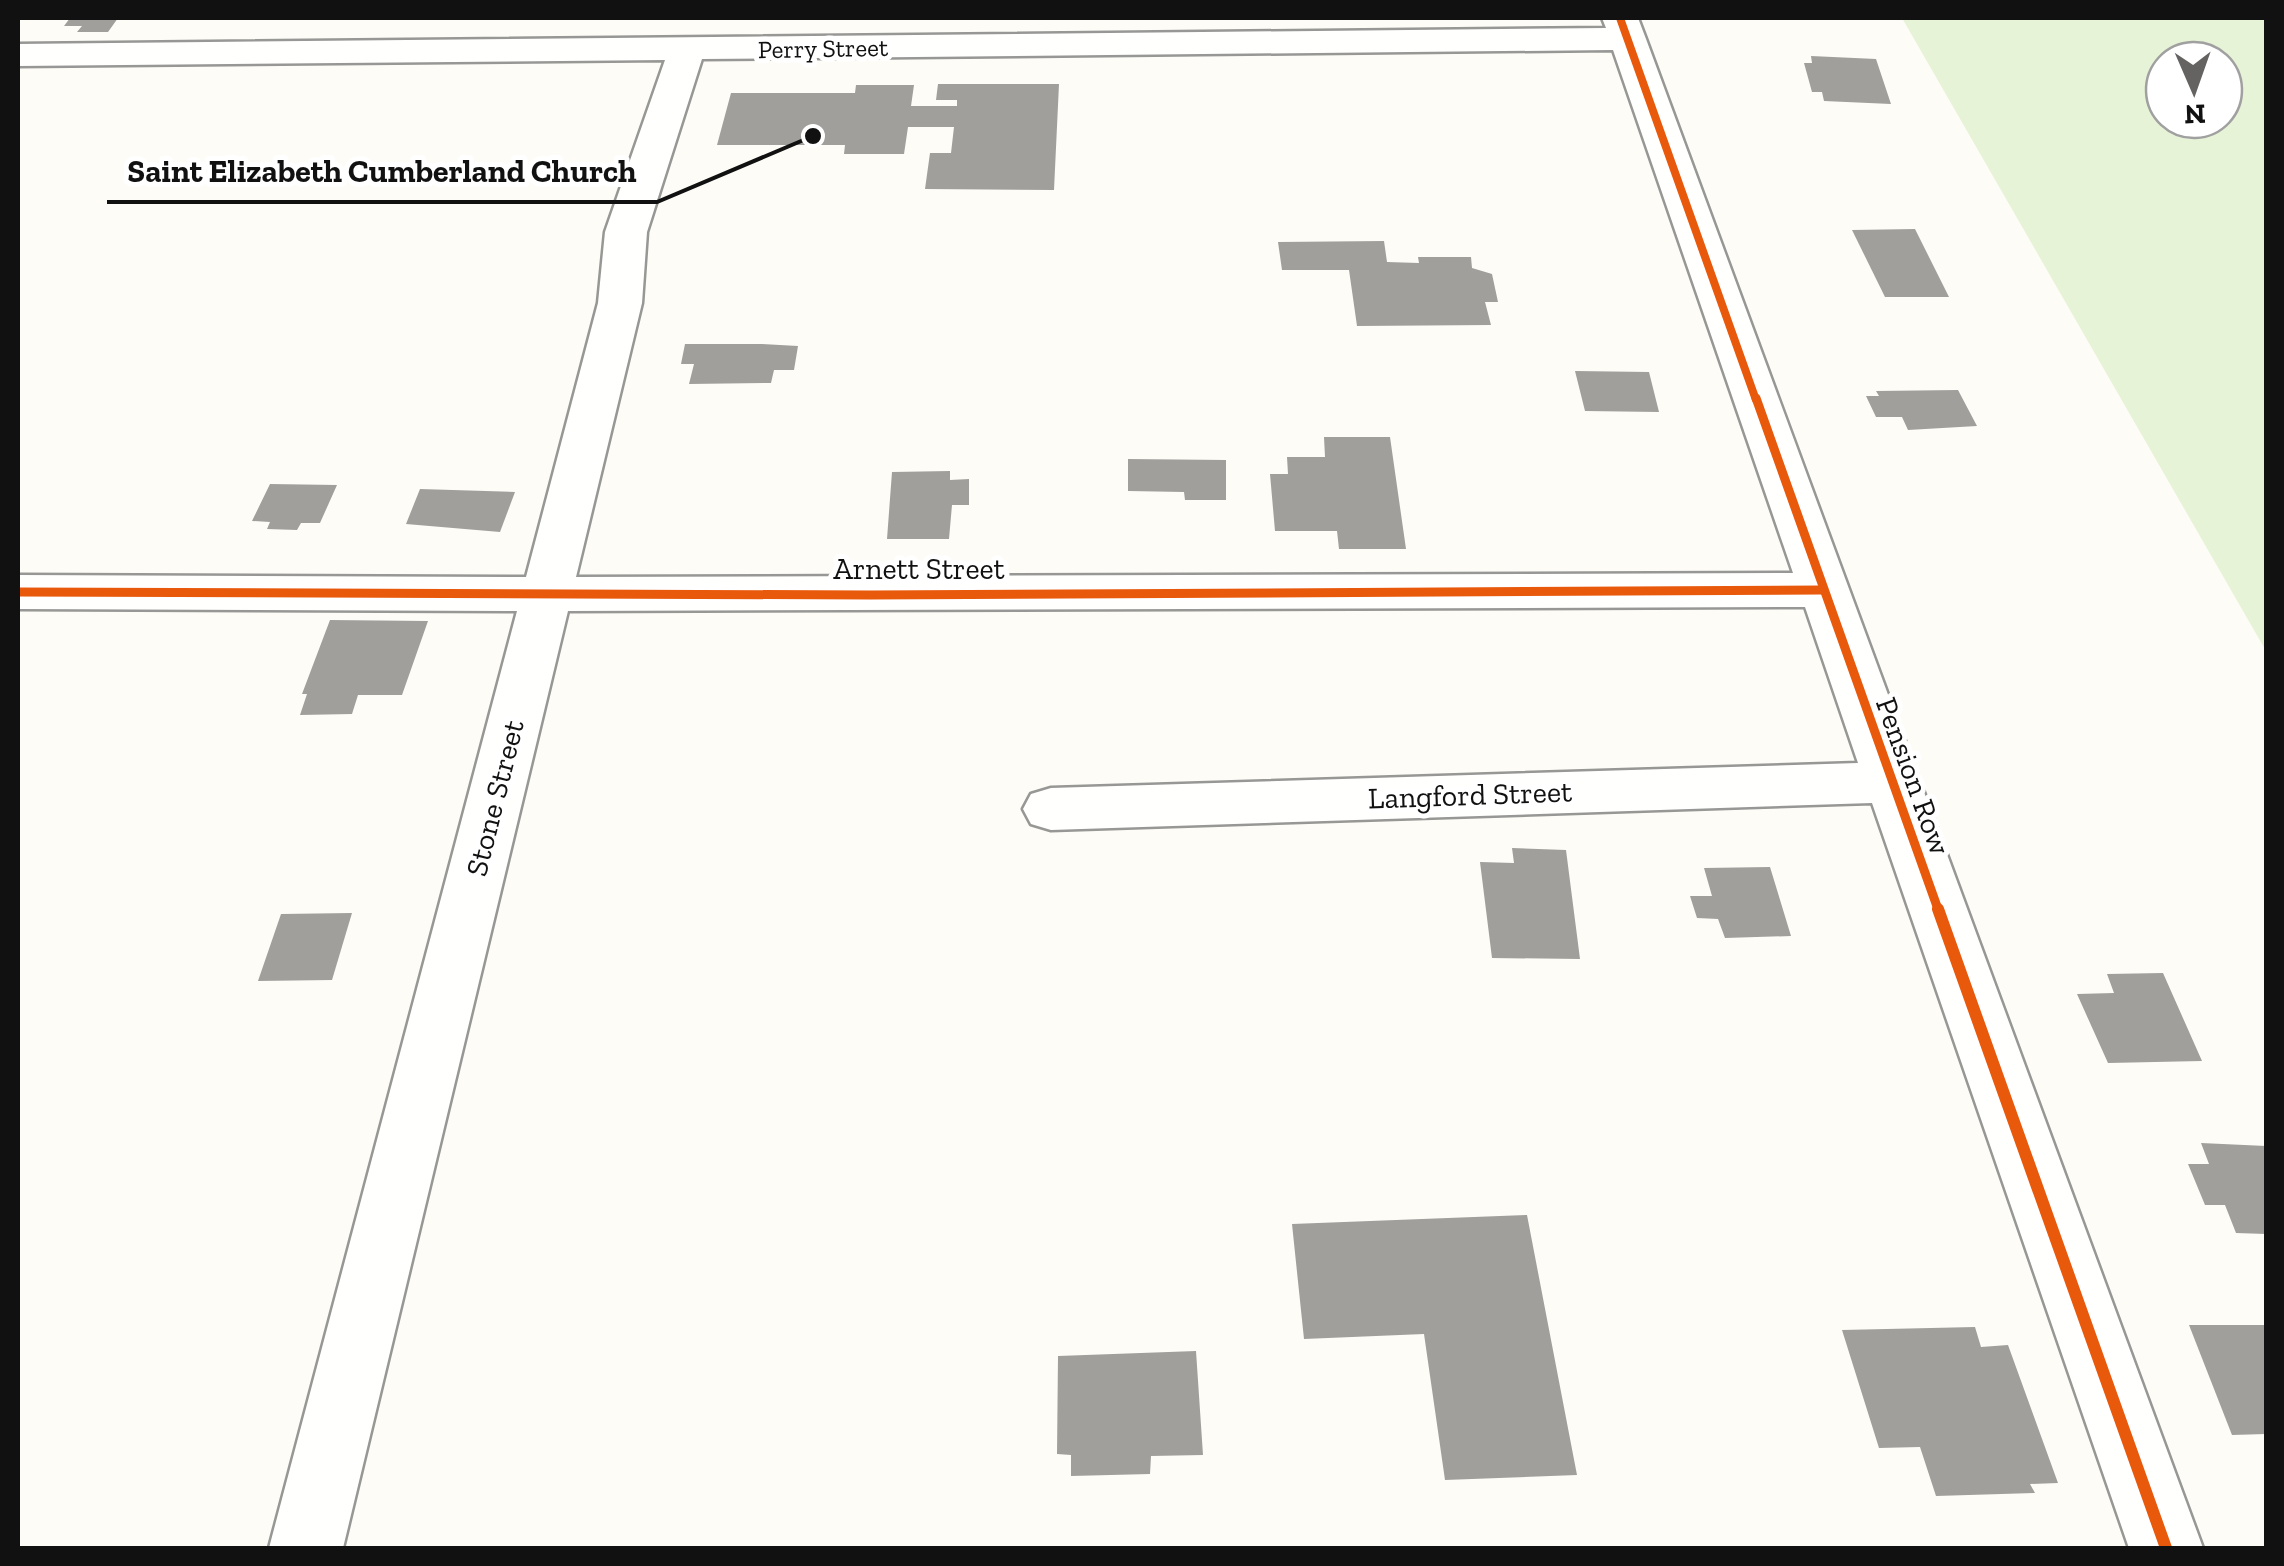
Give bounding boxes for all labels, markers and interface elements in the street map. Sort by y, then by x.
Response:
street label: Perry Street [758,32,889,64]
north arrow [2144,40,2244,140]
text: N [2184,98,2206,131]
callout: Saint Elizabeth Cumberland Church [107,140,657,202]
text: Saint Elizabeth Cumberland Church [127,152,637,190]
street label: Arnett Street [833,551,1005,587]
street label: Pension Row [1868,692,1958,860]
street label: Stone Street [458,716,532,880]
street label: Langford Street [1367,773,1573,817]

